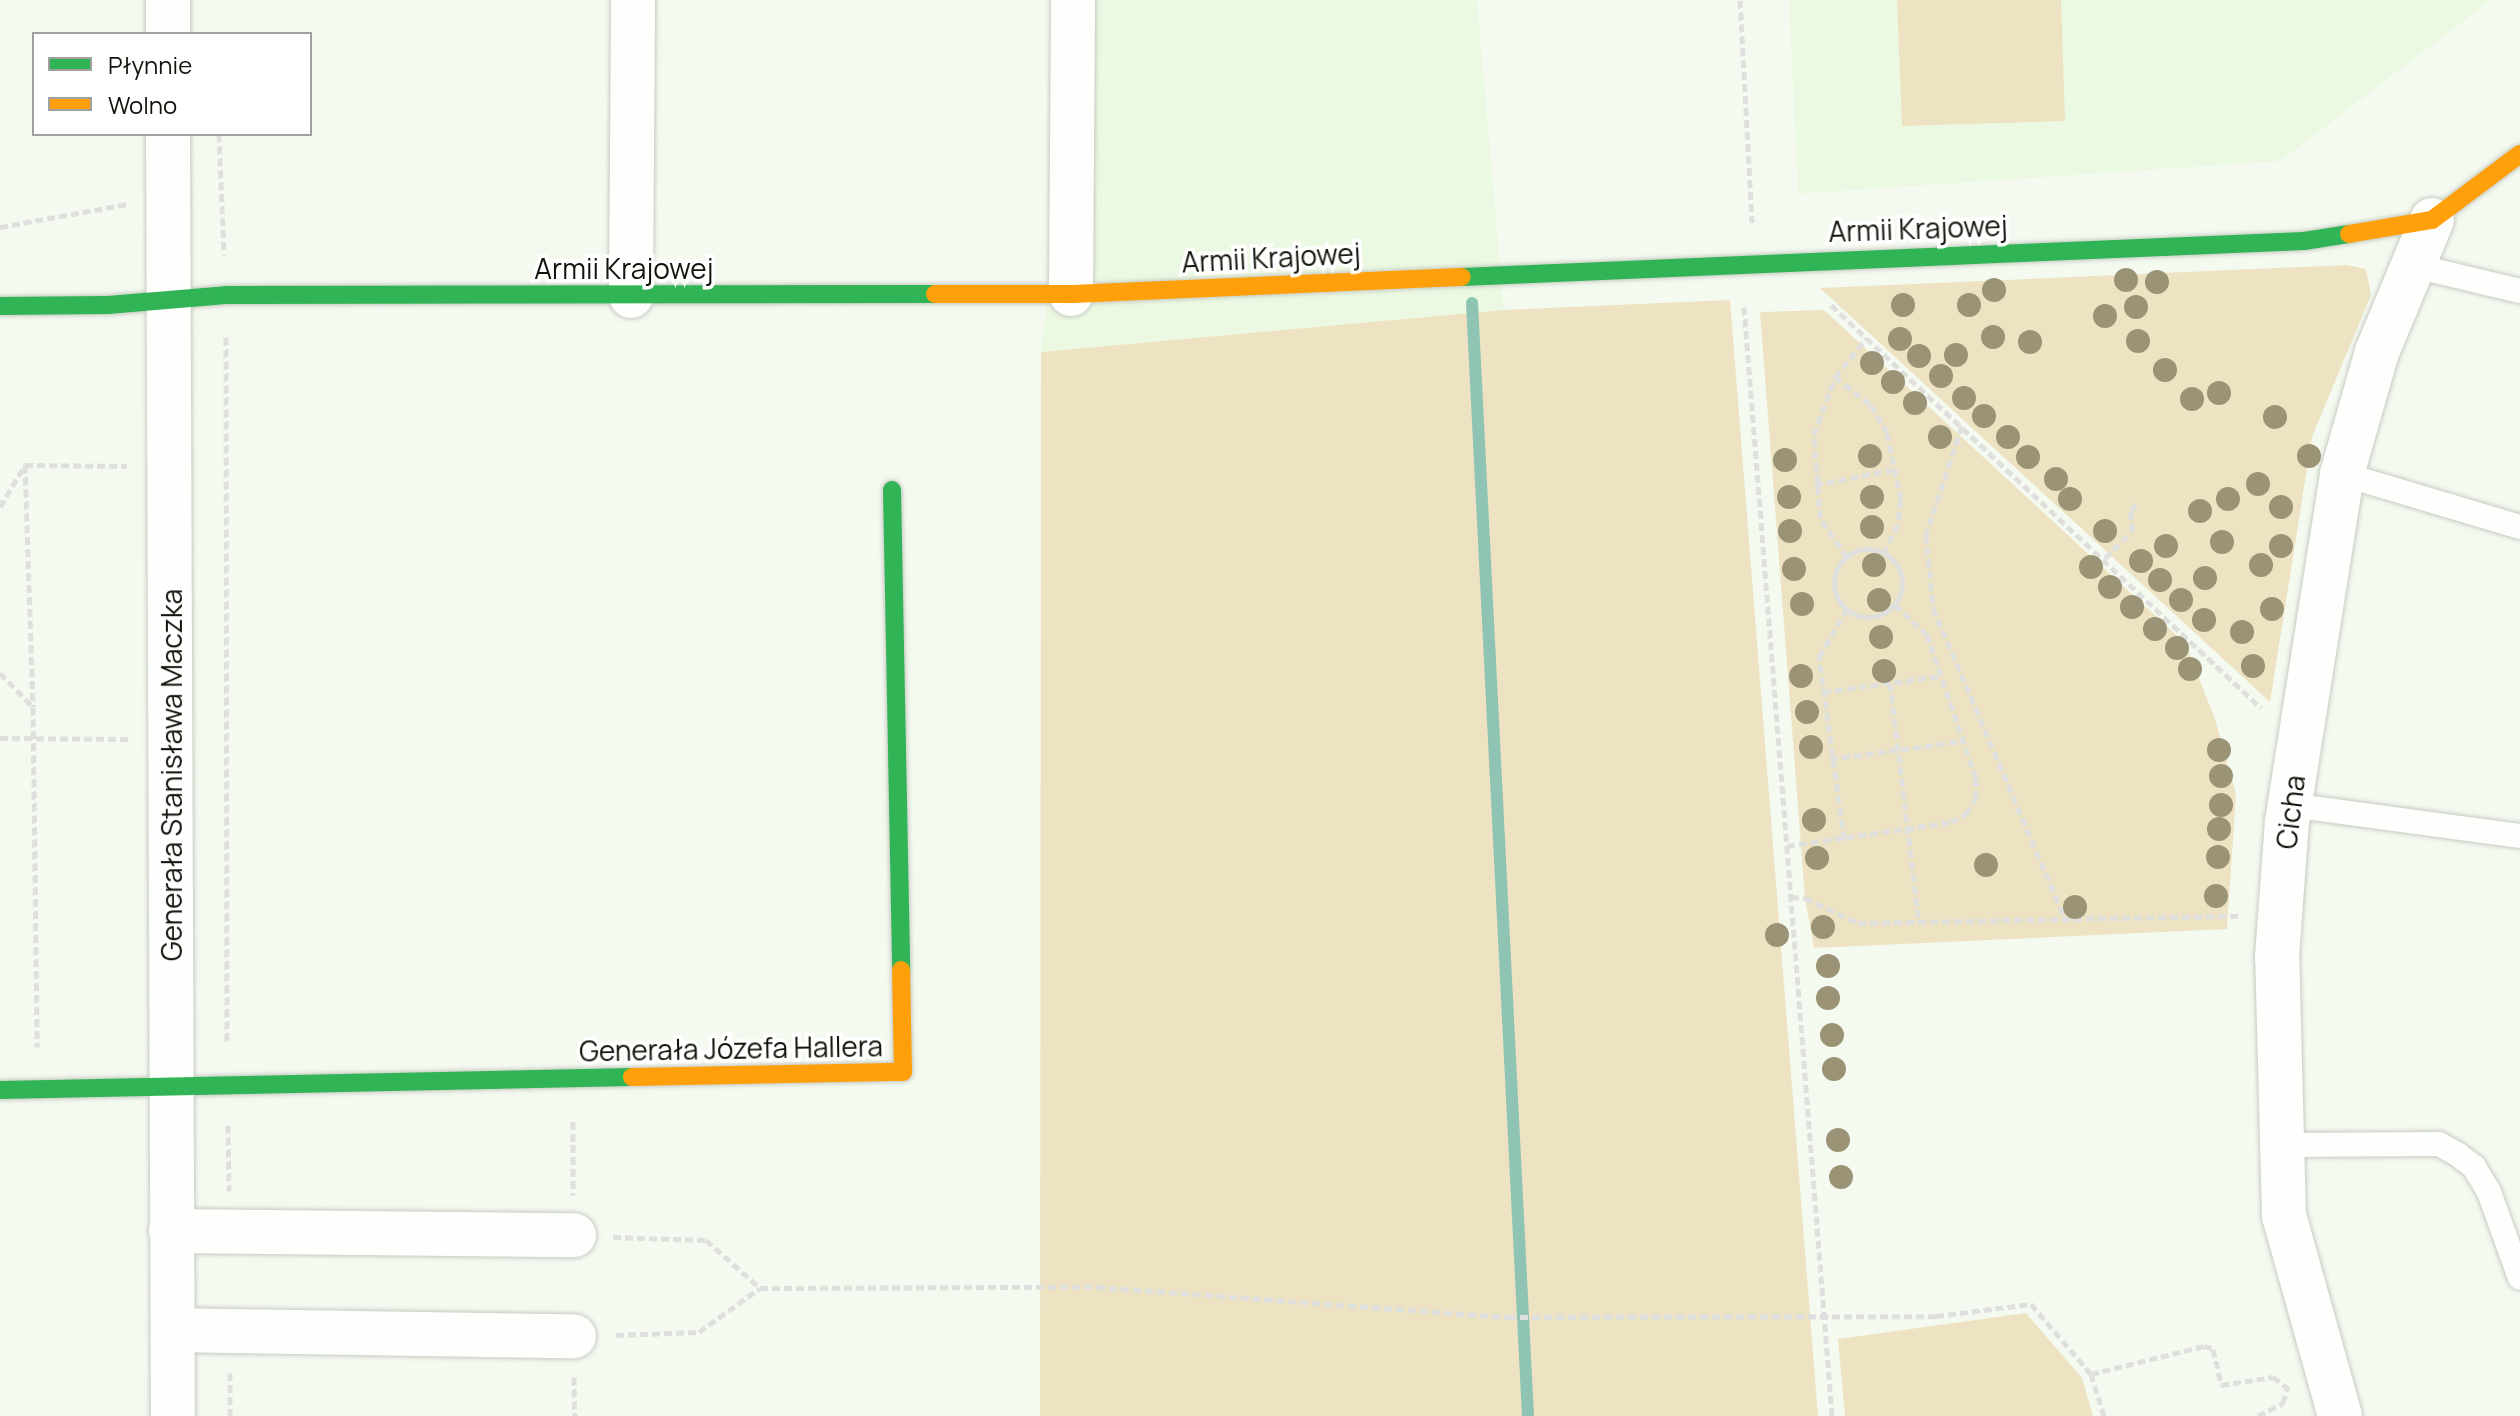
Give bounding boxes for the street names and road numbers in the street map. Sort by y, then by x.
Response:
street label: Armii Krajowej [1828,208,2008,248]
street label: Armii Krajowej [1181,236,1361,278]
street label: Armii Krajowej [534,251,714,285]
street label: Generała Stanisława Maczka [154,589,188,961]
street label: Cicha [2269,773,2311,851]
street label: Generała Józefa Hallera [579,1029,883,1067]

